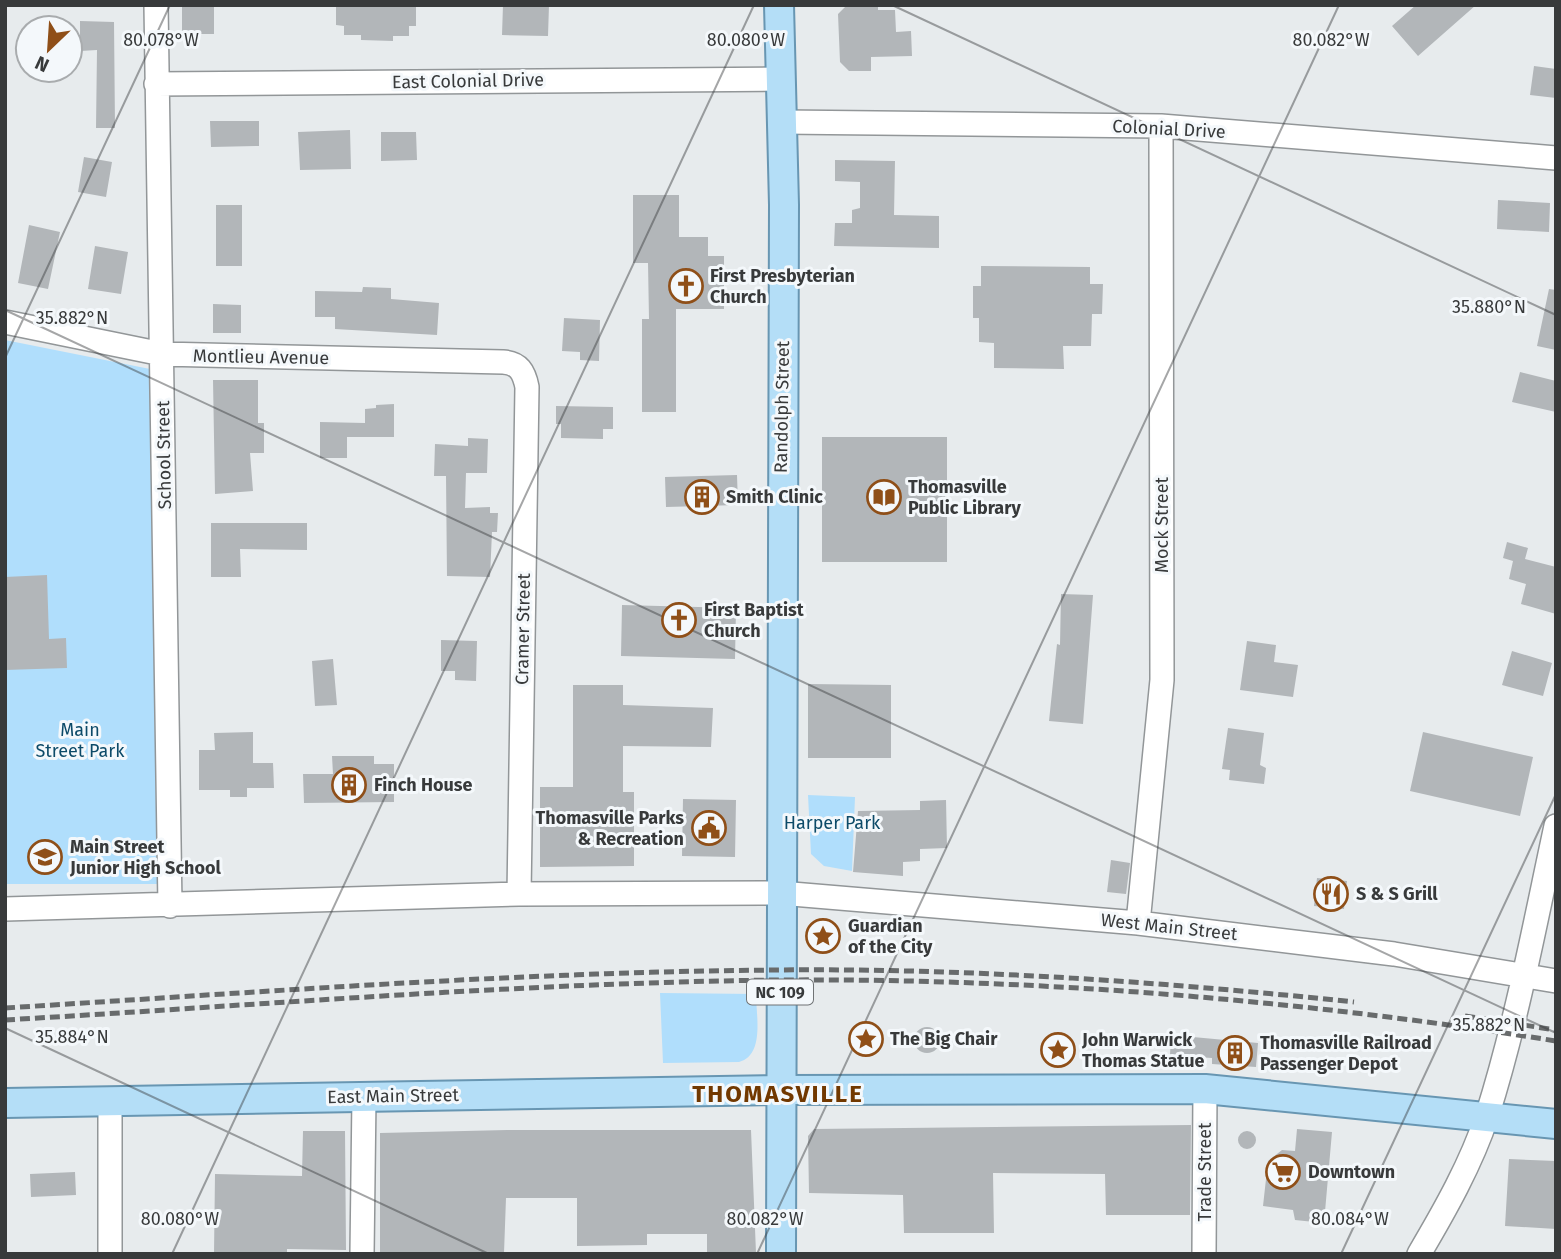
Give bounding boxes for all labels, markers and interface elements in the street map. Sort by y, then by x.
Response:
north arrow [14,14,84,84]
text: 80.078°W [123,29,199,51]
text: 80.080°W [707,29,785,51]
text: 80.082°W [1292,29,1370,51]
text: N [31,51,53,77]
street label: East Colonial Drive [392,69,544,93]
street label: Colonial Drive [1112,115,1226,143]
place label: First Presbyterian Church [710,265,855,308]
church icon: First Presbyterian Church [667,267,705,305]
text: 35.880°N [1452,296,1526,318]
text: 35.882°N [36,307,108,329]
street label: Randolph Street [770,340,794,473]
street label: Montlieu Avenue [193,345,329,369]
street label: School Street [152,400,176,510]
place label: Thomasville Public Library [908,476,1021,519]
street label: Mock Street [1151,477,1173,573]
building icon: Smith Clinic [683,478,721,516]
library icon: Thomasville Public Library [865,478,903,516]
place label: Smith Clinic [726,486,823,508]
street label: Cramer Street [511,572,535,685]
place label: First Baptist Church [704,599,805,642]
church icon: First Baptist Church [660,601,698,639]
park label: Main Street Park [35,719,125,762]
building icon: Finch House [330,766,368,804]
place label: Finch House [374,774,472,796]
place label: Thomasville Parks & Recreation [536,807,684,850]
public building icon: Thomasville Parks & Recreation [690,809,728,847]
park label: Harper Park [784,812,881,834]
place label: Main Street Junior High School [69,836,221,879]
school or university icon: Main Street Junior High School [26,838,64,876]
restaurant icon: S & S Grill [1312,875,1350,913]
place label: S & S Grill [1356,883,1438,905]
street label: West Main Street [1100,909,1239,945]
place label: Guardian of the City [848,915,933,958]
place icon: Guardian of the City [804,917,842,955]
road number: NC 109 [747,980,813,1004]
text: 35.882°N [1453,1014,1525,1036]
place icon: The Big Chair [847,1020,885,1058]
text: 35.884°N [35,1026,109,1048]
place label: The Big Chair [890,1028,998,1050]
place label: John Warwick Thomas Statue [1081,1029,1205,1072]
place icon: John Warwick Thomas Statue [1039,1031,1077,1069]
place label: Thomasville Railroad Passenger Depot [1260,1032,1432,1075]
building icon: Thomasville Railroad Passenger Depot [1216,1034,1254,1072]
district label: THOMASVILLE [692,1080,864,1108]
street label: East Main Street [327,1084,460,1108]
street label: Trade Street [1194,1122,1216,1222]
supermarket icon: Downtown [1264,1153,1302,1191]
place label: Downtown [1308,1161,1395,1183]
text: 80.080°W [141,1208,219,1230]
text: 80.082°W [726,1208,804,1230]
text: 80.084°W [1311,1208,1389,1230]

